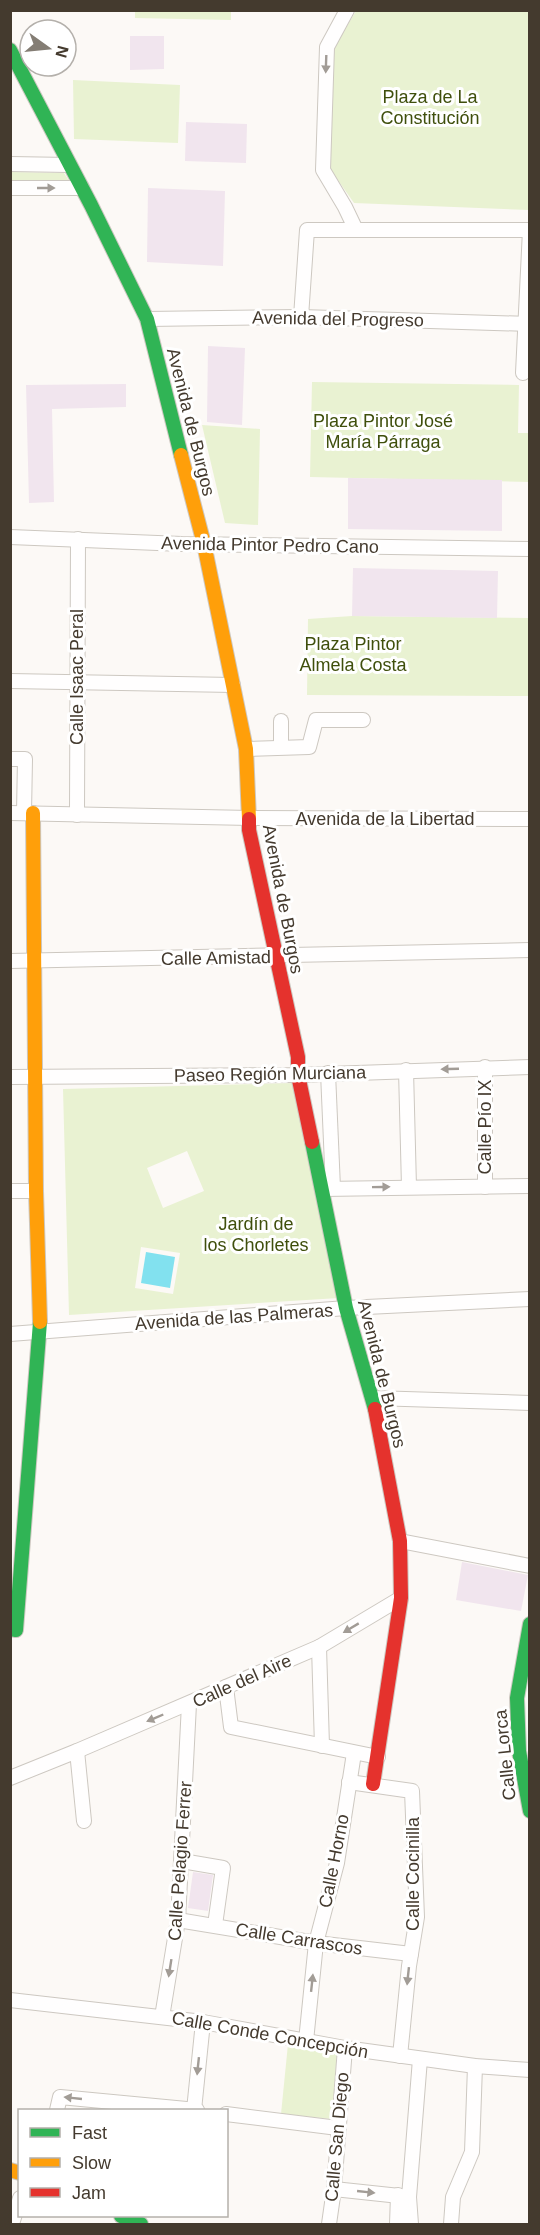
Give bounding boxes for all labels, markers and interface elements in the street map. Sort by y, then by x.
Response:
north arrow [18,18,78,78]
text: N [52,44,72,60]
one-way arrow [322,54,331,73]
park label: Plaza de La Constitución [380,87,480,128]
one-way arrow [37,183,56,193]
street label: Avenida del Progreso [252,308,424,330]
street label: Avenida de Burgos [163,346,219,498]
park label: Plaza Pintor José María Párraga [313,411,453,452]
street label: Avenida Pintor Pedro Cano [161,533,379,557]
street label: Calle Isaac Peral [67,609,87,745]
park label: Plaza Pintor Almela Costa [299,634,408,675]
street label: Avenida de la Libertad [296,809,474,829]
street label: Avenida de Burgos [259,823,307,975]
street label: Calle Amistad [161,947,271,969]
street label: Paseo Región Murciana [174,1062,367,1086]
one-way arrow [441,1064,460,1073]
street label: Calle Pío IX [475,1079,495,1175]
one-way arrow [372,1182,391,1192]
park label: Jardín de los Chorletes [203,1214,309,1255]
street label: Avenida de Burgos [354,1298,410,1450]
street label: Avenida de las Palmeras [134,1300,334,1334]
one-way arrow [342,1623,359,1633]
street label: Calle del Aire [189,1650,295,1712]
street label: Calle Lorca [490,1708,520,1801]
one-way arrow [146,1713,164,1723]
street label: Calle Pelagio Ferrer [164,1780,196,1942]
street label: Calle Horno [315,1812,353,1910]
street label: Calle Cocinilla [403,1816,423,1931]
street label: Calle Carrascos [234,1919,364,1959]
one-way arrow [166,1959,175,1978]
one-way arrow [403,1967,413,1986]
one-way arrow [307,1973,317,1992]
street label: Calle Conde Concepción [170,2008,370,2062]
one-way arrow [193,2056,203,2075]
street label: Calle San Diego [321,2071,353,2203]
one-way arrow [64,2093,83,2103]
legend [18,2109,228,2217]
text: Fast [72,2123,107,2143]
text: Slow [72,2153,112,2173]
text: Jam [72,2183,106,2203]
one-way arrow [357,2187,376,2197]

